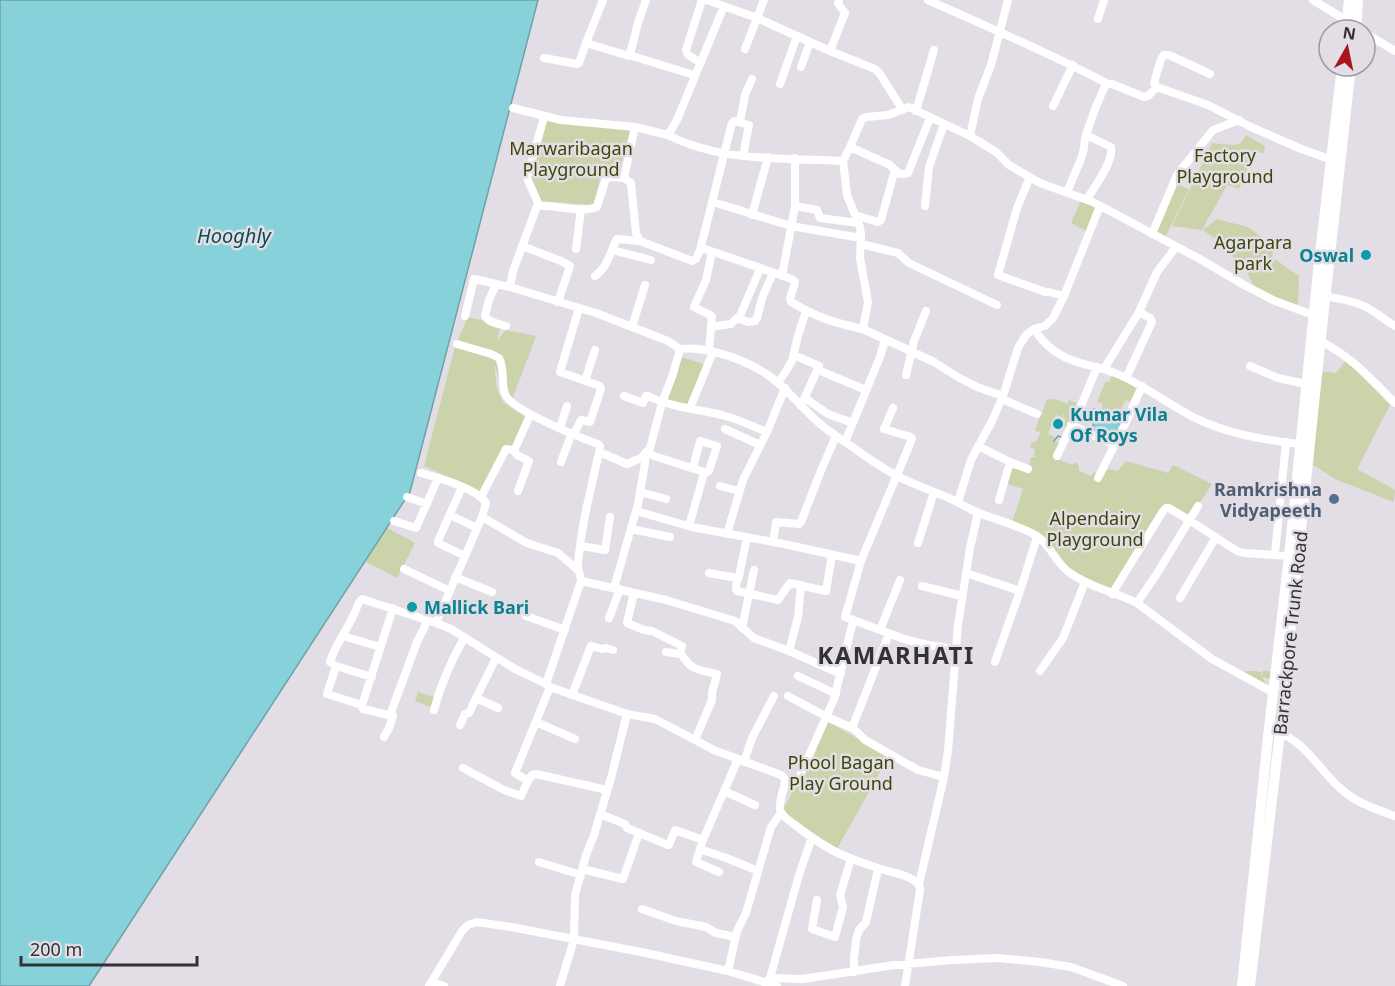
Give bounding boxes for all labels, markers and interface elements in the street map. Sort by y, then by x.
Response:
north arrow [1317,18,1377,78]
text: N [1341,21,1357,45]
park label: Marwaribagan Playground [509,136,633,181]
park label: Factory Playground [1176,143,1274,188]
water label: Hooghly [197,222,273,249]
park label: Agarpara park [1214,230,1292,275]
place label: Oswal [1299,243,1354,267]
marker: Oswal [1359,248,1373,262]
place label: Kumar Vila Of Roys [1070,402,1168,447]
marker: Kumar Vila Of Roys [1051,417,1065,431]
place label: Ramkrishna Vidyapeeth [1214,477,1322,522]
marker: Ramkrishna Vidyapeeth [1327,492,1341,506]
park label: Alpendairy Playground [1046,506,1144,551]
street label: Barrackpore Trunk Road [1267,530,1313,736]
place label: Mallick Bari [424,595,529,619]
marker: Mallick Bari [405,600,419,614]
district label: KAMARHATI [817,638,975,671]
park label: Phool Bagan Play Ground [787,750,895,795]
scale bar [21,929,196,967]
text: 200 m [30,937,82,961]

